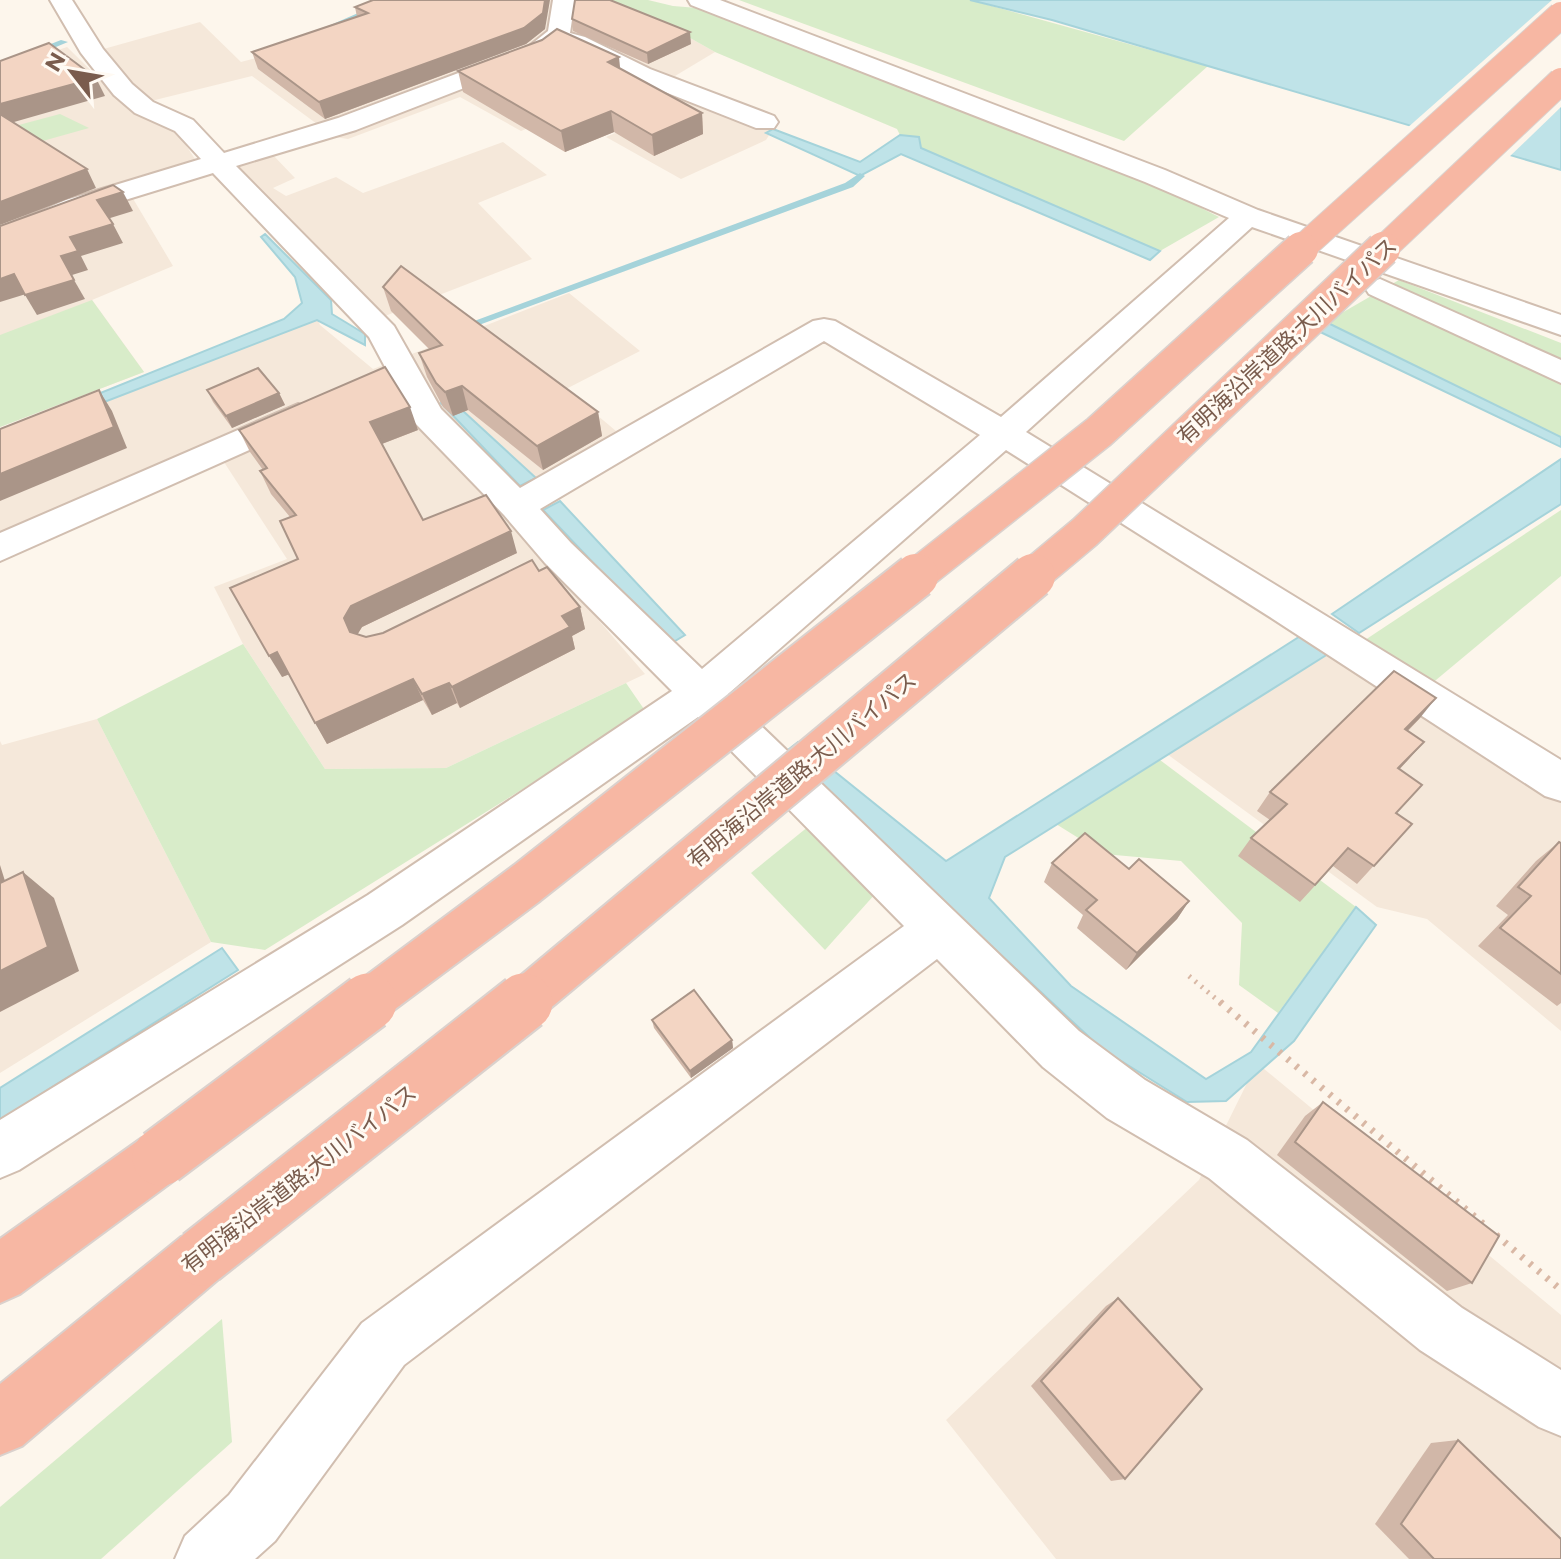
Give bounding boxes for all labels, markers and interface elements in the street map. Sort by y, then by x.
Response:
north arrow [32,32,112,112]
text: N [39,47,71,77]
street label: 有明海沿岸道路;大川バイパス [1172,232,1402,450]
street label: 有明海沿岸道路;大川バイパス [682,666,922,874]
street label: 有明海沿岸道路;大川バイパス [176,1079,422,1279]

